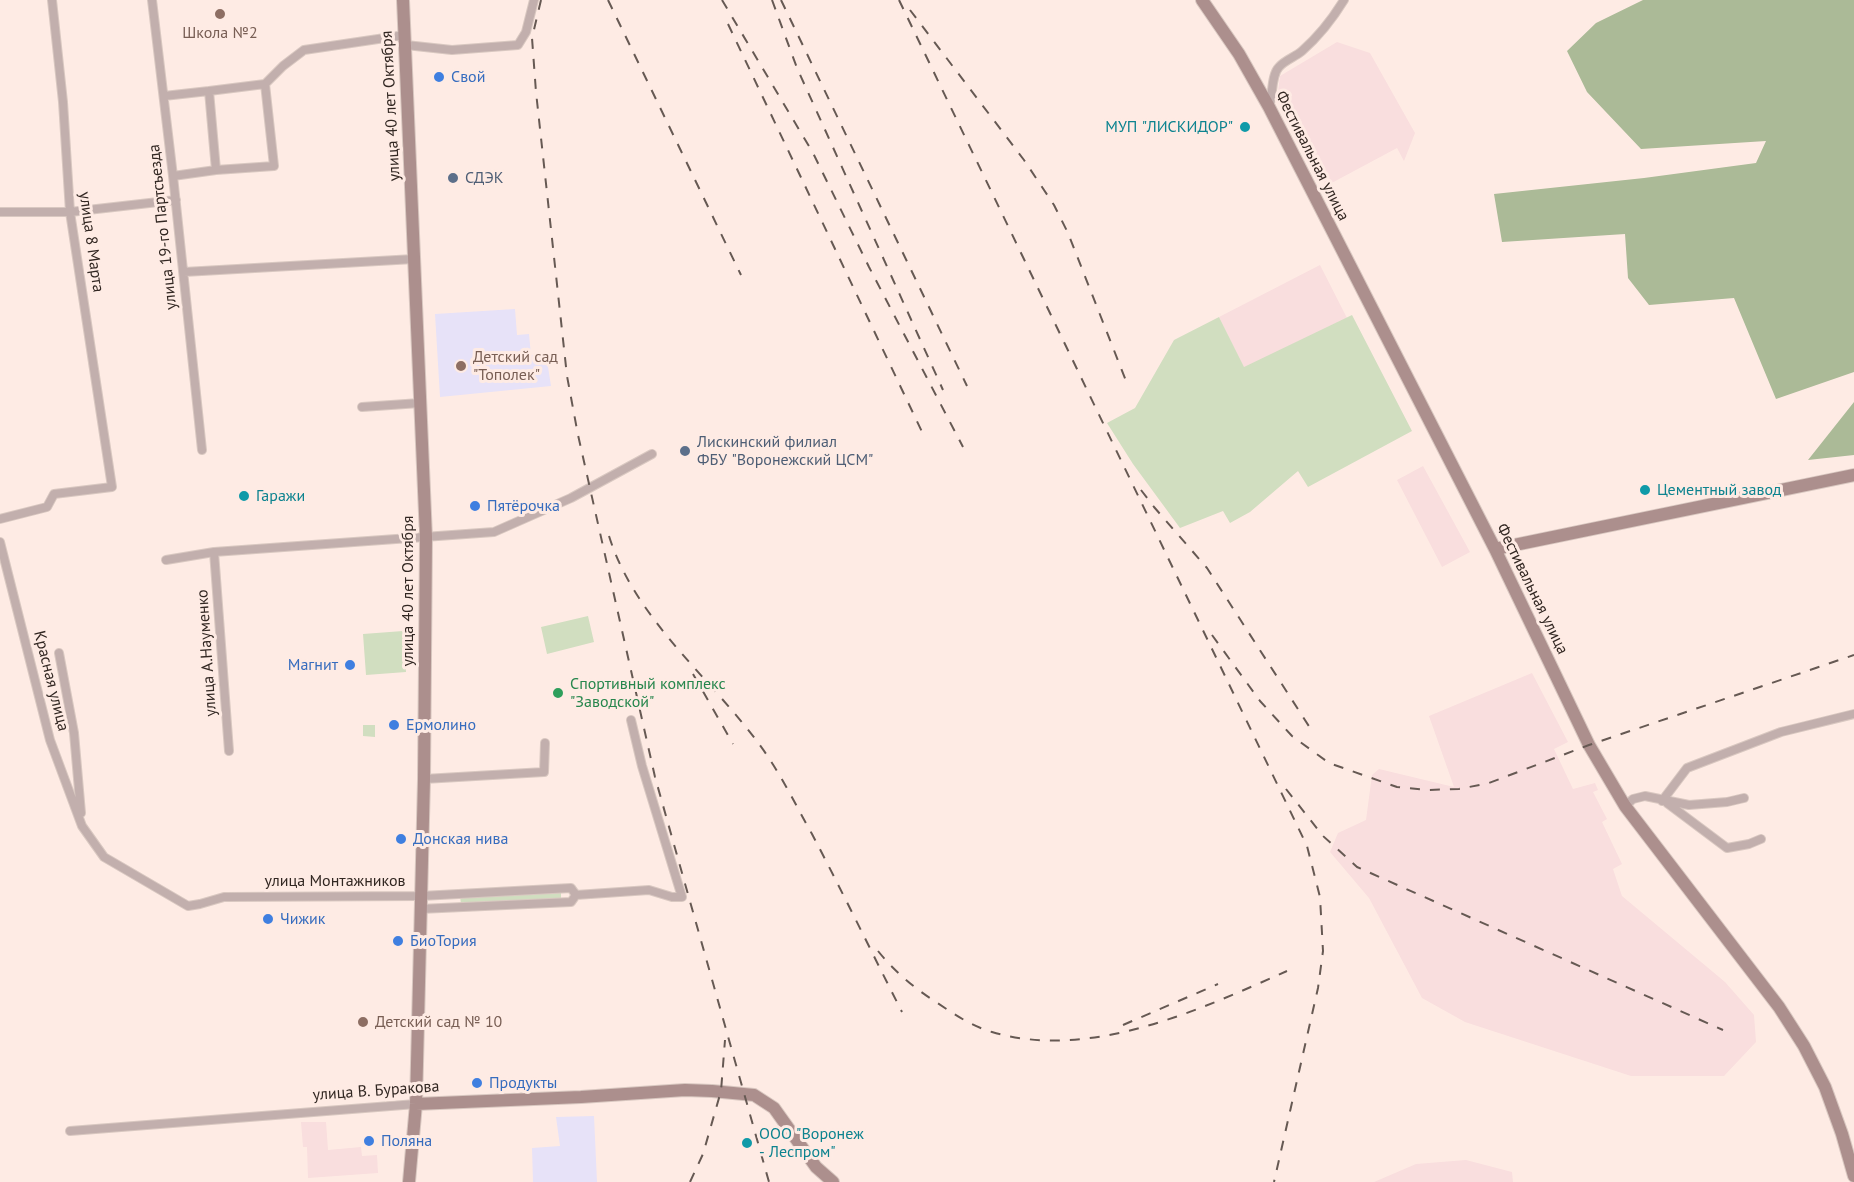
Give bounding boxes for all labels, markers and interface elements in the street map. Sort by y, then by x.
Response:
marker: Школа №2 [213,7,227,21]
place label: Школа №2 [182,23,258,43]
street label: улица 40 лет Октября [377,30,405,182]
place label: Свой [451,67,485,87]
marker: Свой [432,70,446,84]
street label: Фестивальная улица [1271,88,1353,224]
place label: МУП "ЛИСКИДОР" [1105,117,1233,137]
marker: МУП "ЛИСКИДОР" [1238,120,1252,134]
street label: улица 19-го Партсъезда [145,143,181,311]
place label: СДЭК [465,168,503,188]
marker: СДЭК [446,171,460,185]
street label: улица 8 Марта [74,191,108,293]
place label: Детский сад "Тополек" [473,347,558,385]
marker: Детский сад "Тополек" [454,359,468,373]
place label: Лискинский филиал ФБУ "Воронежский ЦСМ" [697,432,873,470]
marker: Лискинский филиал ФБУ "Воронежский ЦСМ" [678,444,692,458]
place label: Цементный завод [1657,480,1782,500]
marker: Цементный завод [1638,483,1652,497]
place label: Гаражи [256,486,305,506]
marker: Гаражи [237,489,251,503]
place label: Пятёрочка [487,496,560,516]
marker: Пятёрочка [468,499,482,513]
street label: улица 40 лет Октября [398,516,418,666]
street label: Фестивальная улица [1492,521,1572,657]
street label: улица А.Науменко [193,589,221,717]
street label: Красная улица [29,629,73,733]
place label: Магнит [288,655,338,675]
marker: Магнит [343,658,357,672]
place label: Спортивный комплекс "Заводской" [570,674,726,712]
marker: Спортивный комплекс "Заводской" [551,686,565,700]
place label: Ермолино [406,715,476,735]
marker: Ермолино [387,718,401,732]
place label: Донская нива [413,829,509,849]
marker: Донская нива [394,832,408,846]
street label: улица Монтажников [264,871,406,891]
place label: Чижик [280,909,325,929]
marker: Чижик [261,912,275,926]
place label: БиоТория [410,931,477,951]
marker: БиоТория [391,934,405,948]
place label: Детский сад № 10 [375,1012,502,1032]
marker: Детский сад № 10 [356,1015,370,1029]
place label: Продукты [489,1073,557,1093]
marker: Продукты [470,1076,484,1090]
street label: улица В. Буракова [312,1077,440,1105]
place label: ООО "Воронеж - Леспром" [759,1124,864,1162]
place label: Поляна [381,1131,432,1151]
marker: Поляна [362,1134,376,1148]
marker: ООО "Воронеж - Леспром" [740,1136,754,1150]

